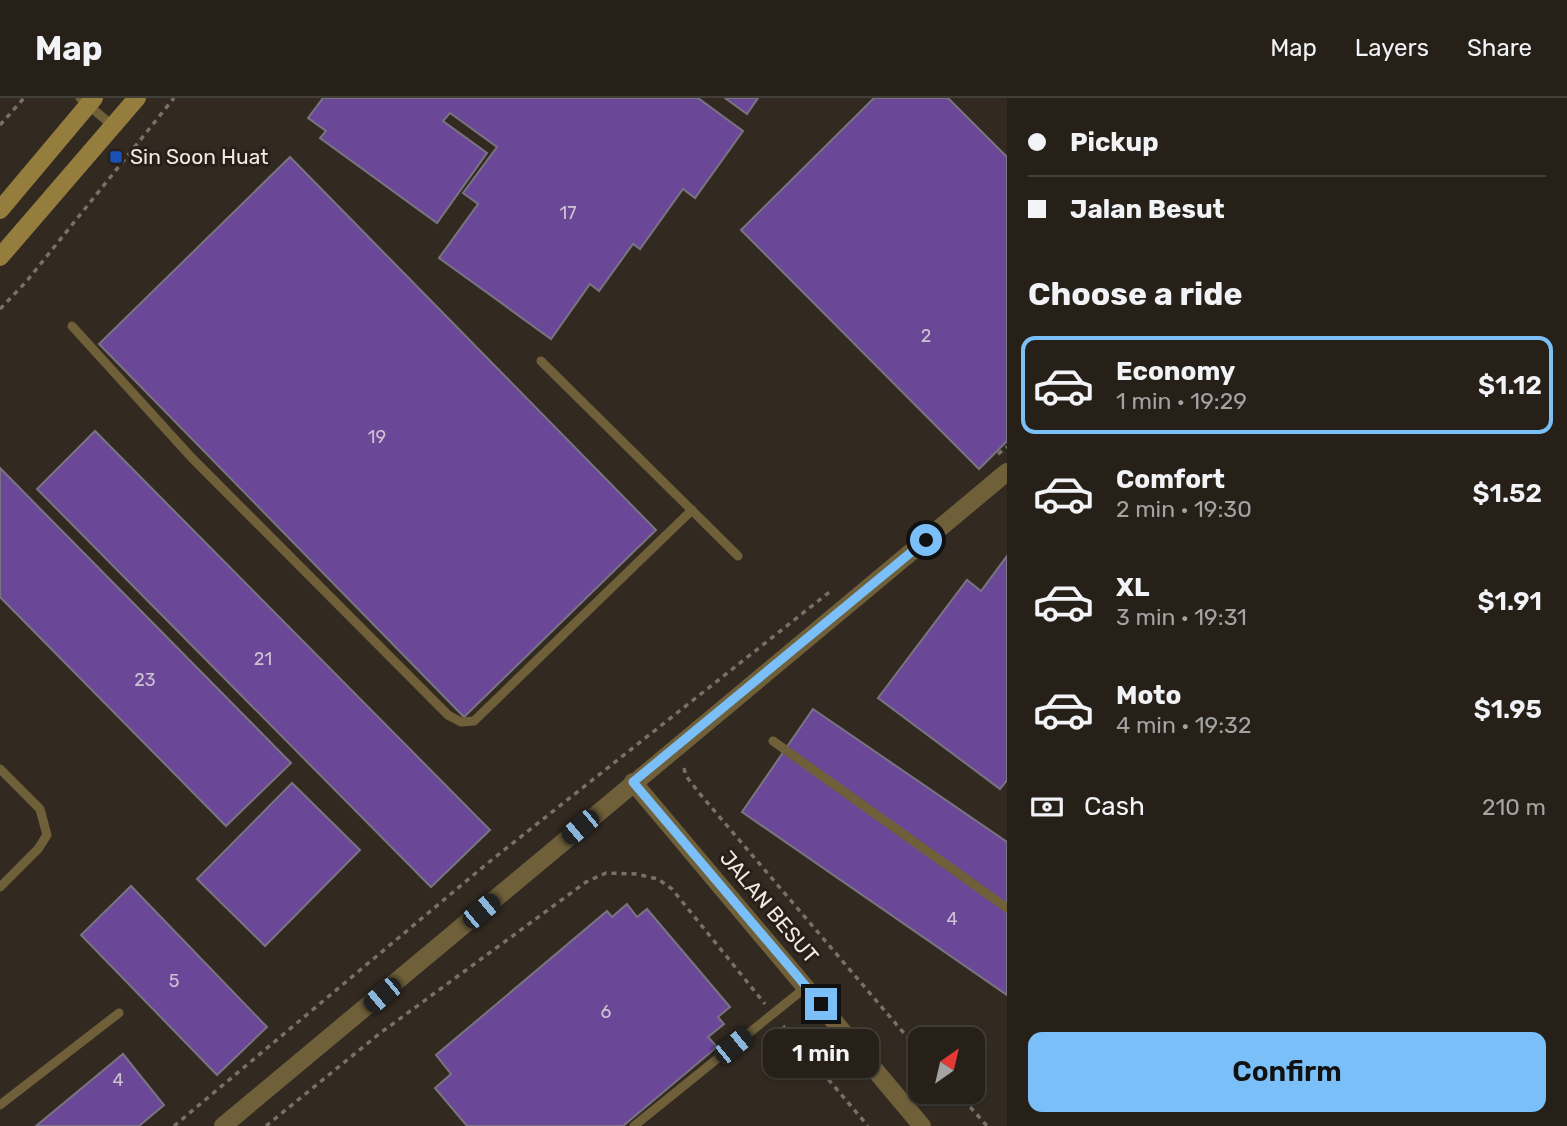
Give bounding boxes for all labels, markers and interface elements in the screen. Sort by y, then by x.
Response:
text: Map [35,29,103,68]
text: Map [1270,34,1317,62]
text: Layers [1355,34,1429,62]
text: Share [1467,34,1532,62]
text: Pickup [1070,127,1159,158]
place label: Sin Soon Huat [130,144,268,169]
marker: Sin Soon Huat [108,149,124,165]
text: Jalan Besut [1070,194,1225,225]
house number: 17 [560,202,576,224]
text: Choose a ride [1028,275,1242,313]
house number: 2 [921,325,931,347]
icon: car [1032,354,1095,417]
text: Economy [1116,356,1235,387]
text: $1.12 [1478,370,1542,401]
text: 1 min · 19:29 [1116,387,1247,415]
house number: 19 [368,426,386,448]
icon: car [1032,462,1095,525]
text: Comfort [1116,464,1225,495]
text: $1.52 [1472,478,1542,509]
text: 2 min · 19:30 [1116,495,1252,523]
route start [910,524,942,556]
icon: car [1032,570,1095,633]
text: XL [1116,572,1149,603]
text: $1.91 [1478,586,1542,617]
text: 3 min · 19:31 [1116,603,1247,631]
house number: 21 [254,648,272,670]
house number: 23 [134,669,156,691]
icon: car [1032,678,1095,741]
text: Moto [1116,680,1181,711]
text: $1.95 [1474,694,1542,725]
text: 4 min · 19:32 [1116,711,1251,739]
icon: cash [1028,788,1066,826]
text: Cash [1084,791,1145,822]
text: 210 m [1482,793,1546,821]
car [558,805,603,849]
street label: JALAN BESUT [715,845,824,968]
car [459,889,504,933]
house number: 4 [946,908,958,930]
house number: 5 [169,970,179,992]
car [360,973,405,1017]
route end [805,988,837,1020]
house number: 6 [601,1001,612,1023]
car [711,1025,756,1067]
north arrow [908,1027,985,1104]
map controls [908,1027,985,1104]
callout: 1 min [763,1028,879,1077]
button: Confirm [1028,1032,1546,1112]
text: 1 min [792,1039,850,1067]
house number: 4 [112,1069,124,1091]

